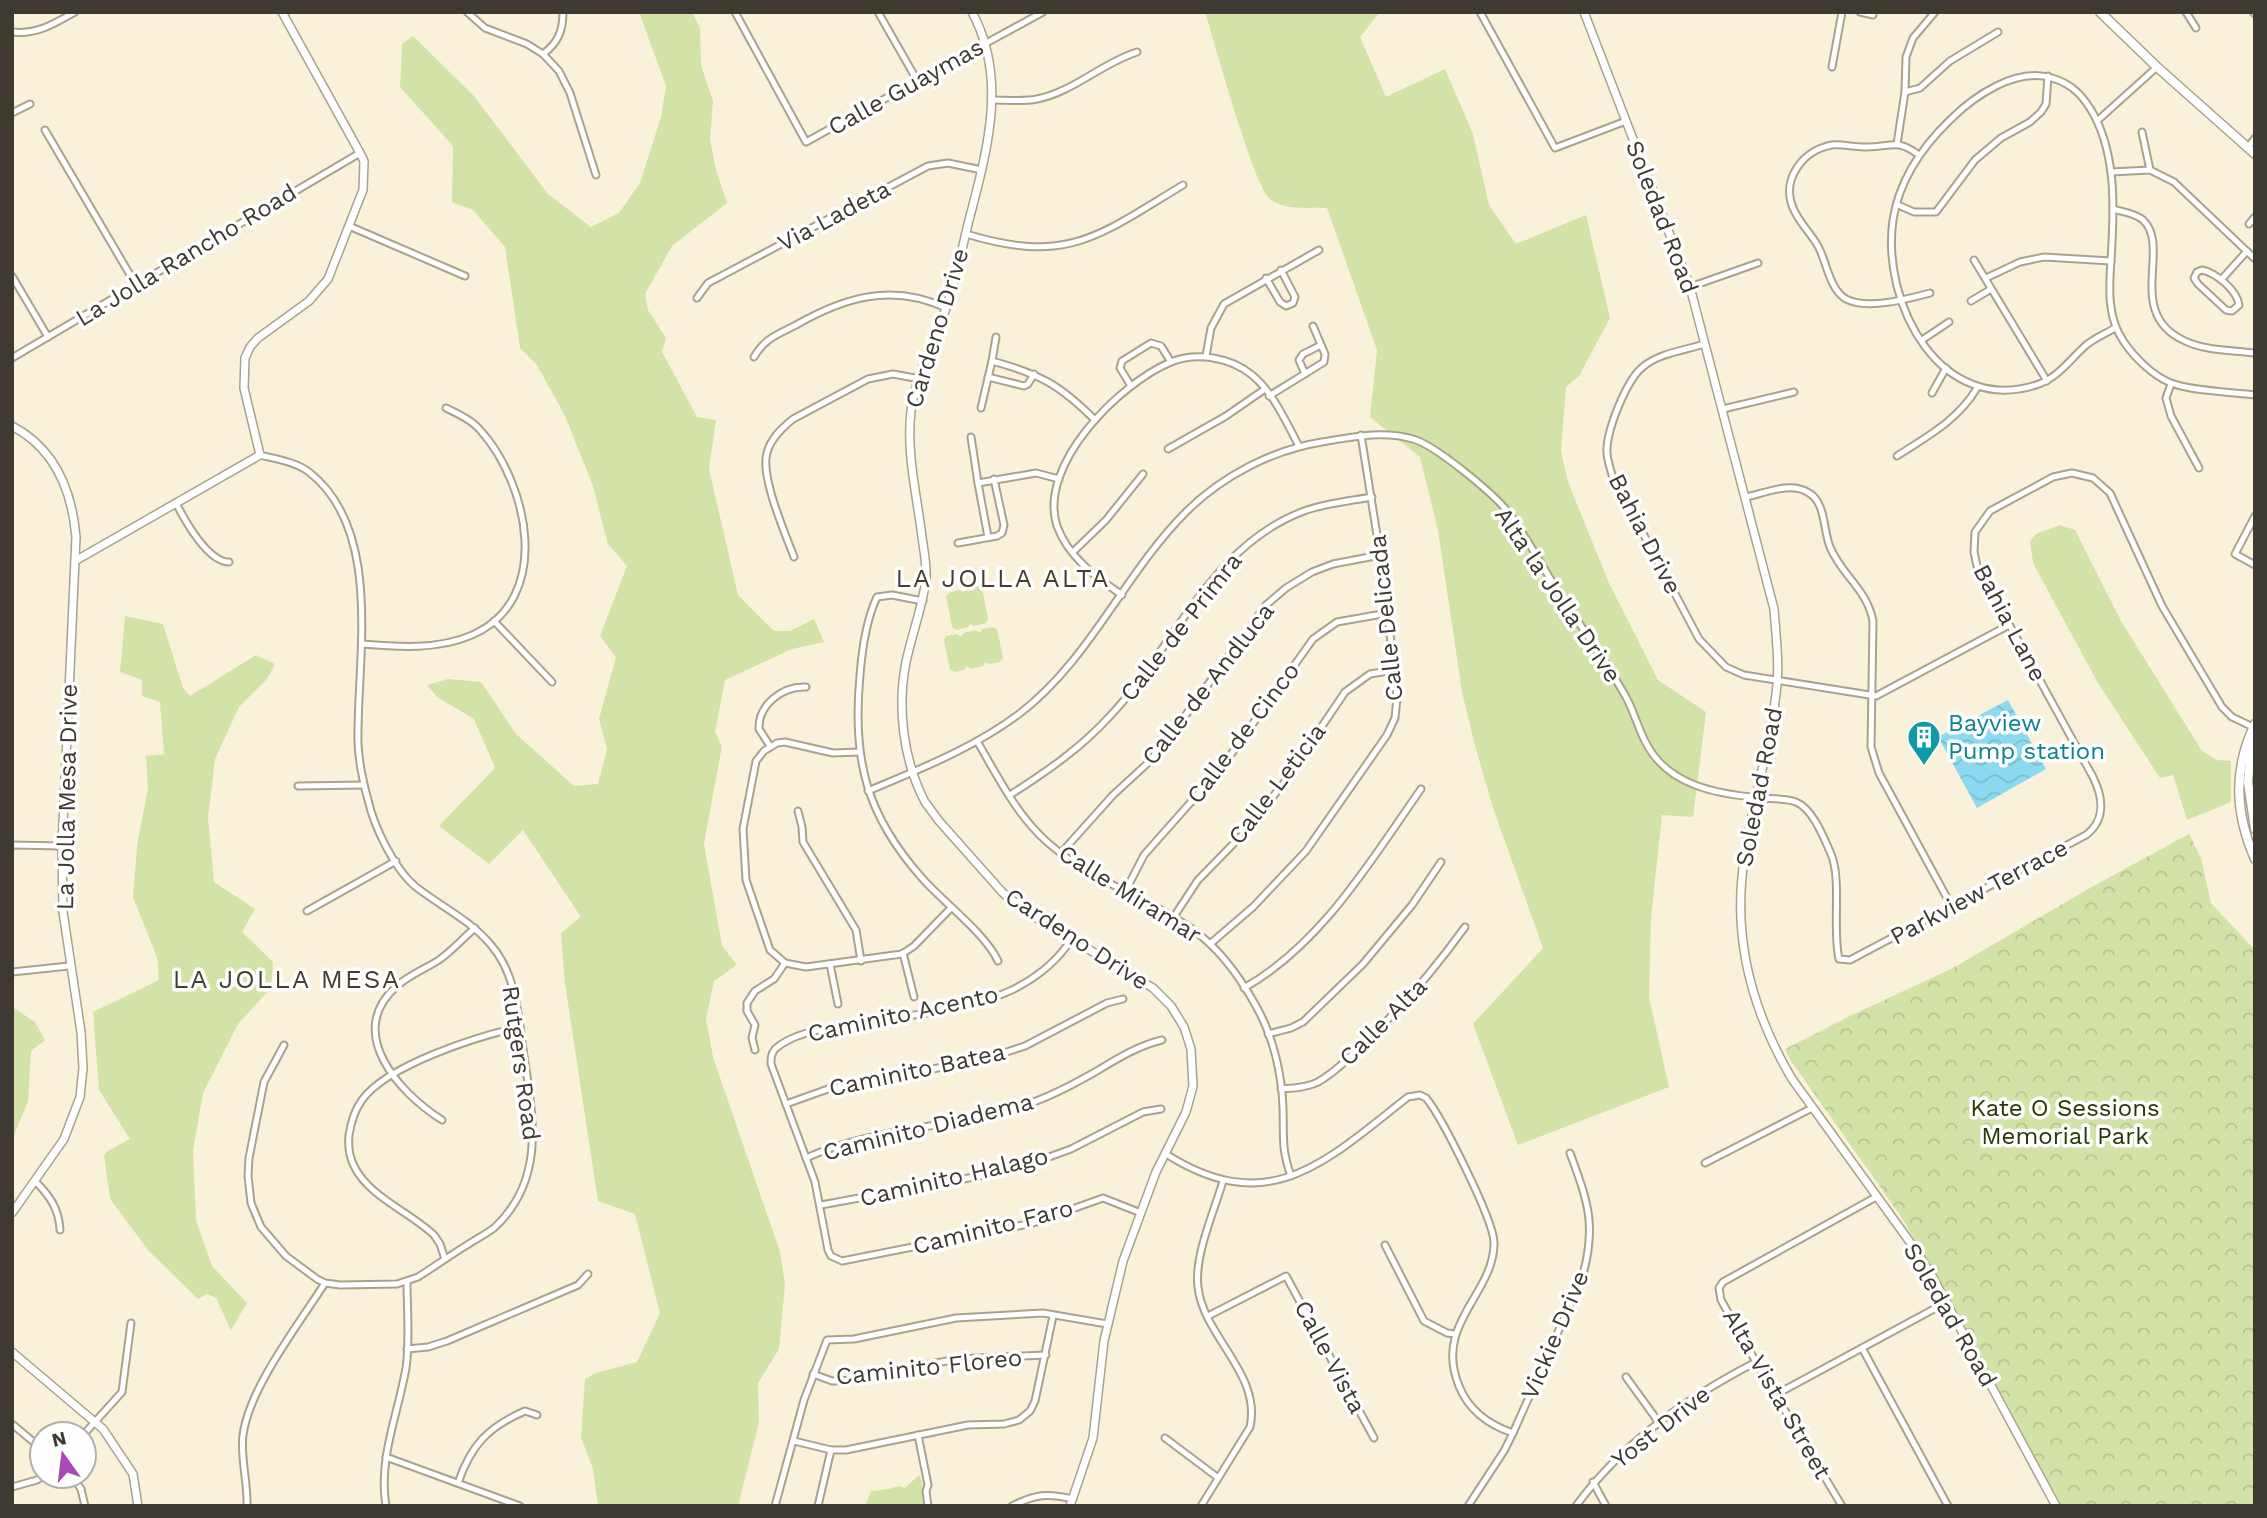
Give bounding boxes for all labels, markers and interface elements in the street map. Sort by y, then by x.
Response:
street label: Calle Guaymas [823,33,989,141]
street label: Soledad Road [1620,137,1704,297]
street label: Via Ladeta [773,175,895,257]
street label: La Jolla Rancho Road [71,178,301,332]
street label: Cardeno Drive [899,245,975,411]
street label: Bahia Drive [1603,469,1687,599]
street label: Alta la Jolla Drive [1489,502,1627,688]
street label: Calle Delicada [1363,533,1409,703]
street label: Calle de Primra [1114,547,1248,707]
street label: Bahia Lane [1968,560,2052,686]
district label: LA JOLLA ALTA [896,563,1111,593]
street label: Calle de Andluca [1136,597,1280,771]
street label: Calle de Cinco [1181,657,1305,809]
street label: La Jolla Mesa Drive [51,684,83,910]
street label: Soledad Road [1730,705,1788,869]
place label: Bayview Pump station [1948,709,2105,765]
street label: Calle Leticia [1222,718,1332,850]
building icon: Bayview Pump station [1905,718,1943,767]
street label: Parkview Terrace [1885,833,2073,951]
street label: Calle Miramar [1053,839,1207,949]
street label: Cardeno Drive [1000,882,1154,996]
district label: LA JOLLA MESA [173,964,401,994]
street label: Calle Alta [1333,972,1433,1072]
street label: Caminito Acento [805,980,1001,1048]
street label: Rutgers Road [496,984,546,1142]
street label: Caminito Batea [826,1038,1008,1102]
street label: Caminito Diadema [820,1087,1036,1167]
park label: Kate O Sessions Memorial Park [1970,1094,2160,1150]
street label: Caminito Halago [857,1142,1051,1212]
street label: Caminito Faro [910,1194,1076,1260]
street label: Soledad Road [1898,1238,2002,1392]
street label: Vickie Drive [1515,1266,1595,1404]
street label: Calle Vista [1288,1296,1372,1418]
street label: Alta Vista Street [1717,1304,1837,1484]
street label: Caminito Floreo [834,1343,1024,1391]
street label: Yost Drive [1606,1380,1716,1474]
north arrow [28,1420,98,1490]
text: N [49,1426,69,1452]

